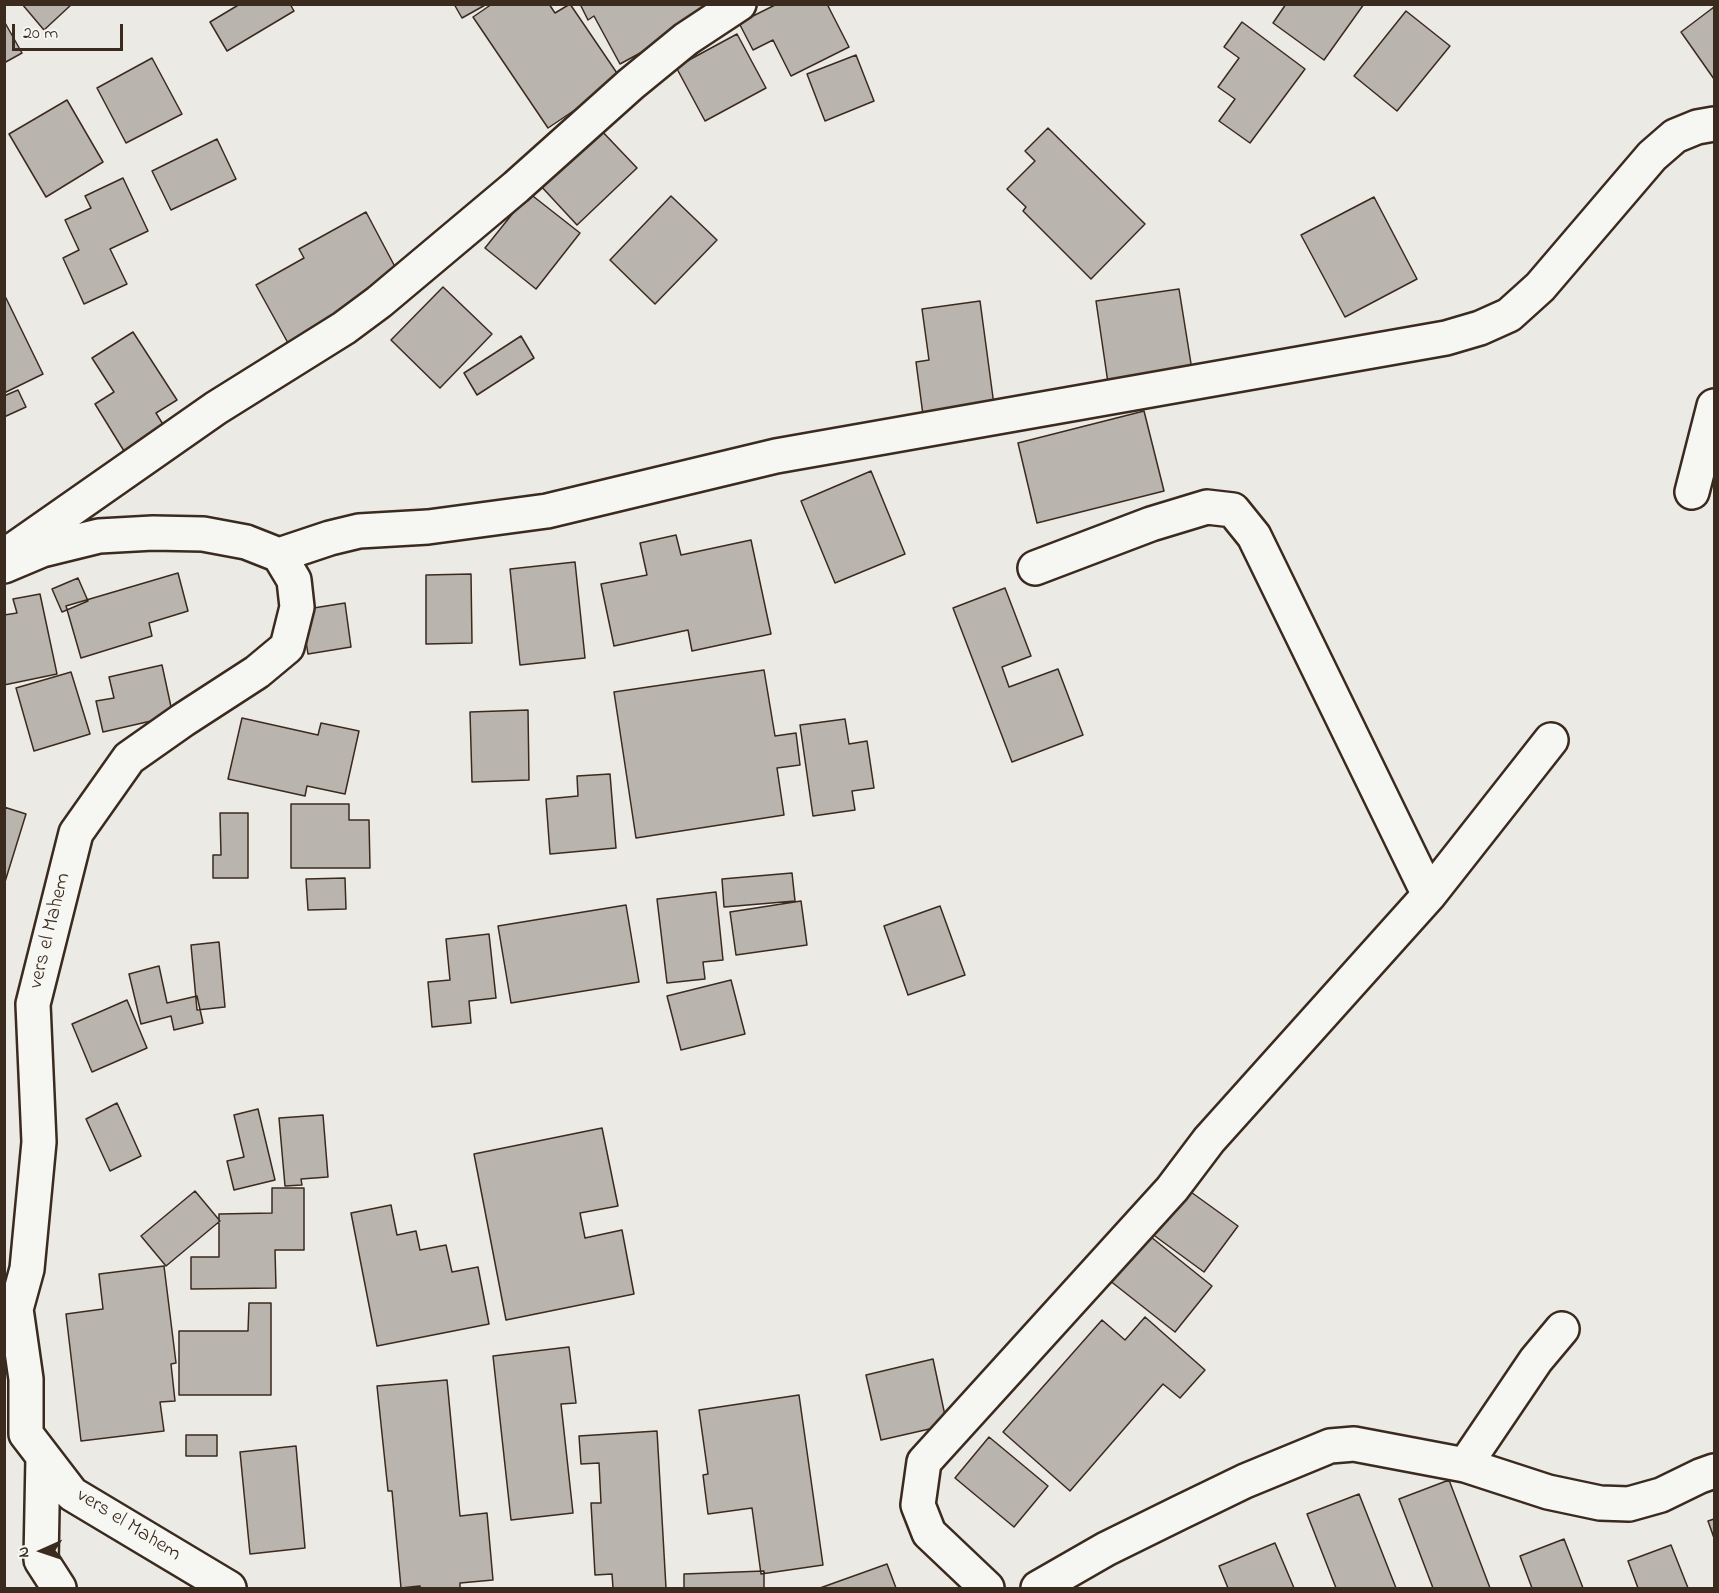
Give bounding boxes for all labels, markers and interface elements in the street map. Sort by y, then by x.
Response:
scale bar [15,12,126,50]
text: 20 m [23,21,58,47]
street label: vers el Mahem [24,870,78,992]
street label: vers el Mahem [71,1484,185,1568]
north arrow [12,1521,72,1581]
text: N [12,1546,36,1558]

